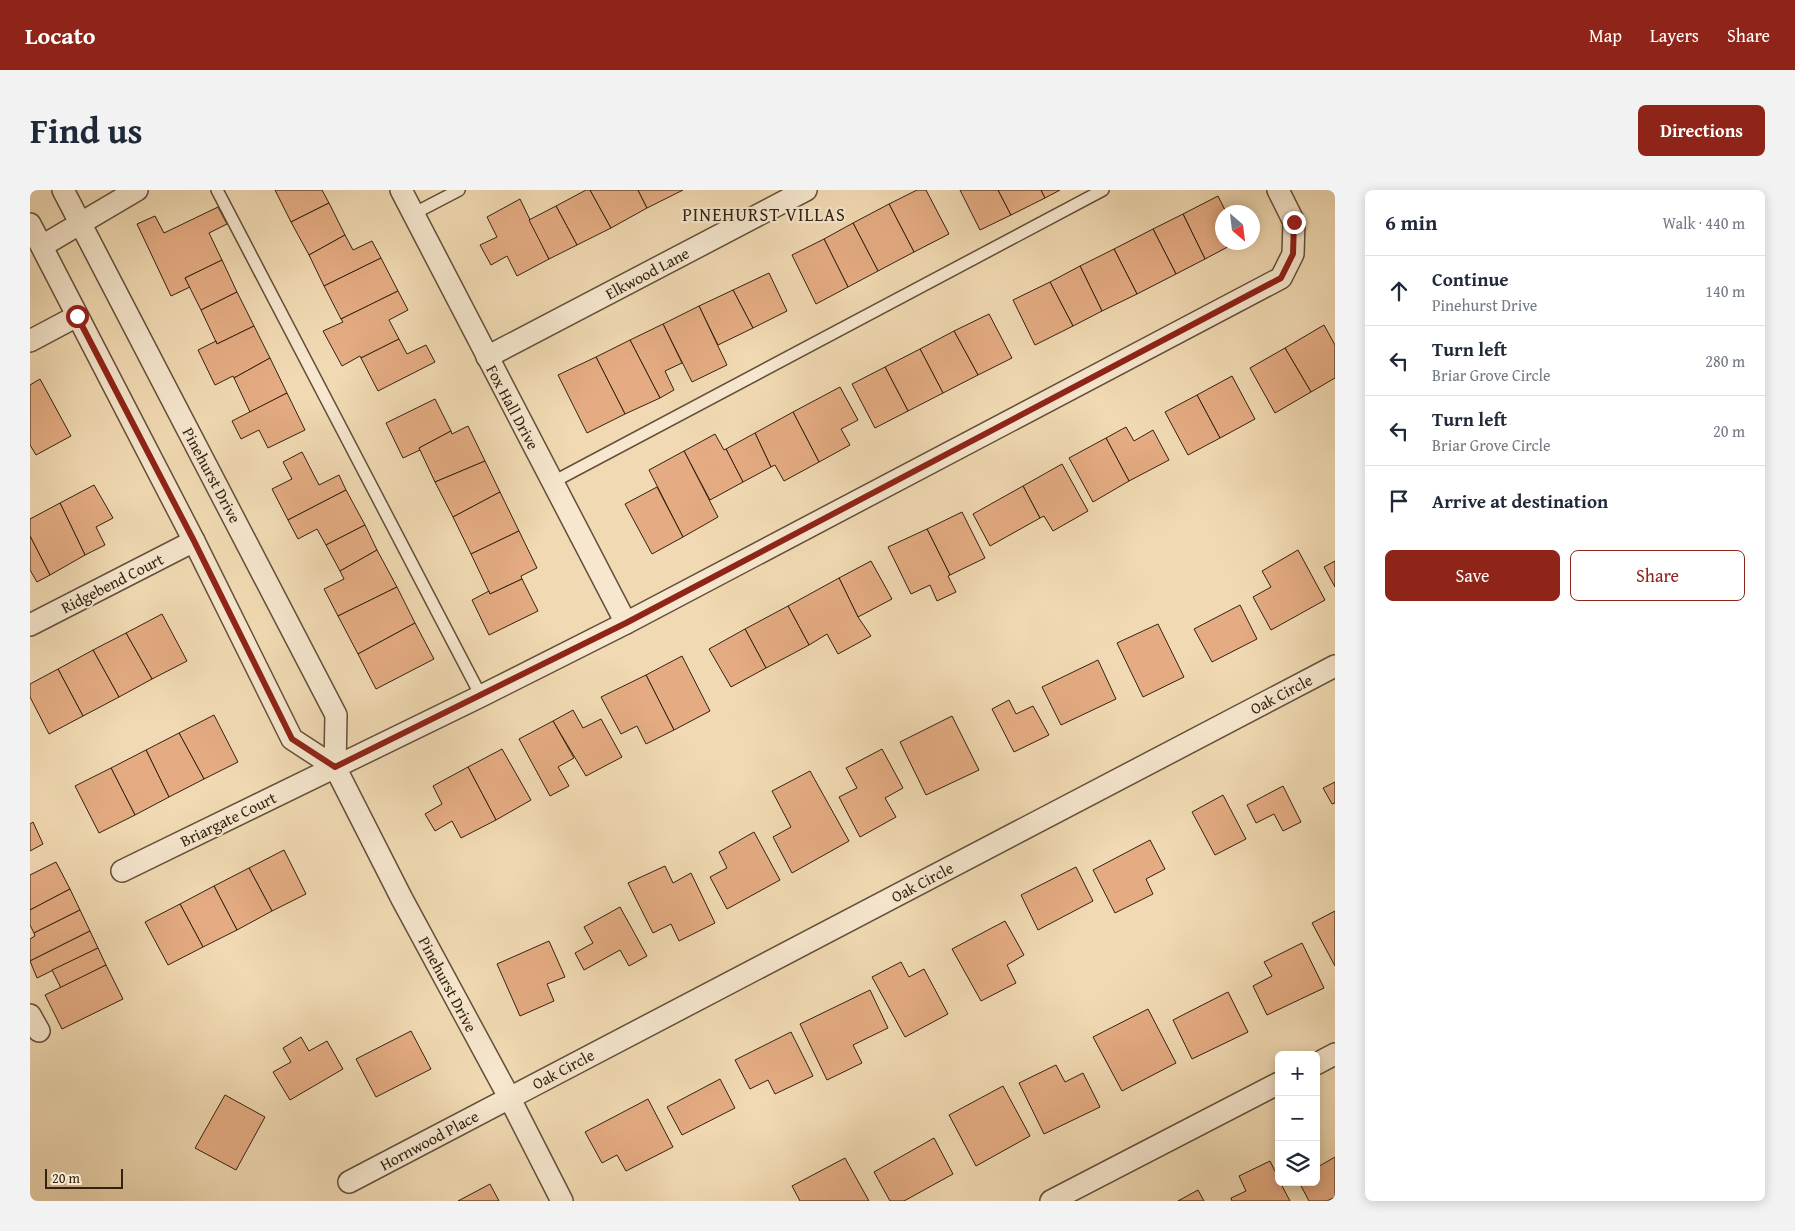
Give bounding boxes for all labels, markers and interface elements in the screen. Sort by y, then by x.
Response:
text: Locato [25,18,96,53]
text: Map [1589,22,1622,49]
text: Layers [1650,22,1699,49]
text: Share [1727,22,1770,49]
text: Find us [30,105,143,156]
button: Directions [1638,105,1765,156]
district label: PINEHURST VILLAS [682,201,846,228]
north arrow [1215,205,1260,250]
text: 6 min [1385,207,1437,238]
route end [1283,211,1306,234]
text: Walk · 440 m [1662,211,1745,235]
street label: Elkwood Lane [601,241,693,305]
text: Continue [1432,265,1509,293]
icon: ahead [1385,277,1413,305]
text: 140 m [1705,279,1745,303]
text: Pinehurst Drive [1432,293,1537,317]
route start [66,305,89,328]
text: Turn left [1432,335,1507,363]
icon: left [1385,347,1413,375]
text: 280 m [1705,349,1745,373]
street label: Fox Hall Drive [481,360,545,454]
text: Briar Grove Circle [1432,363,1550,387]
text: Turn left [1432,405,1507,433]
icon: left [1385,417,1413,445]
text: 20 m [1713,419,1745,443]
street label: Pinehurst Drive [177,423,247,527]
text: Briar Grove Circle [1432,433,1550,457]
icon: arrive [1385,487,1413,515]
text: Arrive at destination [1432,487,1608,515]
street label: Ridgebend Court [57,547,168,619]
button: Save [1385,550,1560,601]
button: Share [1570,550,1745,601]
street label: Oak Circle [1246,668,1316,720]
street label: Briargate Court [176,785,280,853]
street label: Oak Circle [887,856,957,908]
street label: Pinehurst Drive [413,932,483,1036]
street label: Oak Circle [528,1043,598,1095]
map controls [1275,1051,1320,1186]
button: + [1275,1051,1320,1096]
button: − [1275,1096,1320,1141]
street label: Hornwood Place [375,1104,483,1176]
button: layers [1275,1141,1320,1186]
scale bar [45,1166,122,1189]
text: 20 m [52,1168,80,1188]

